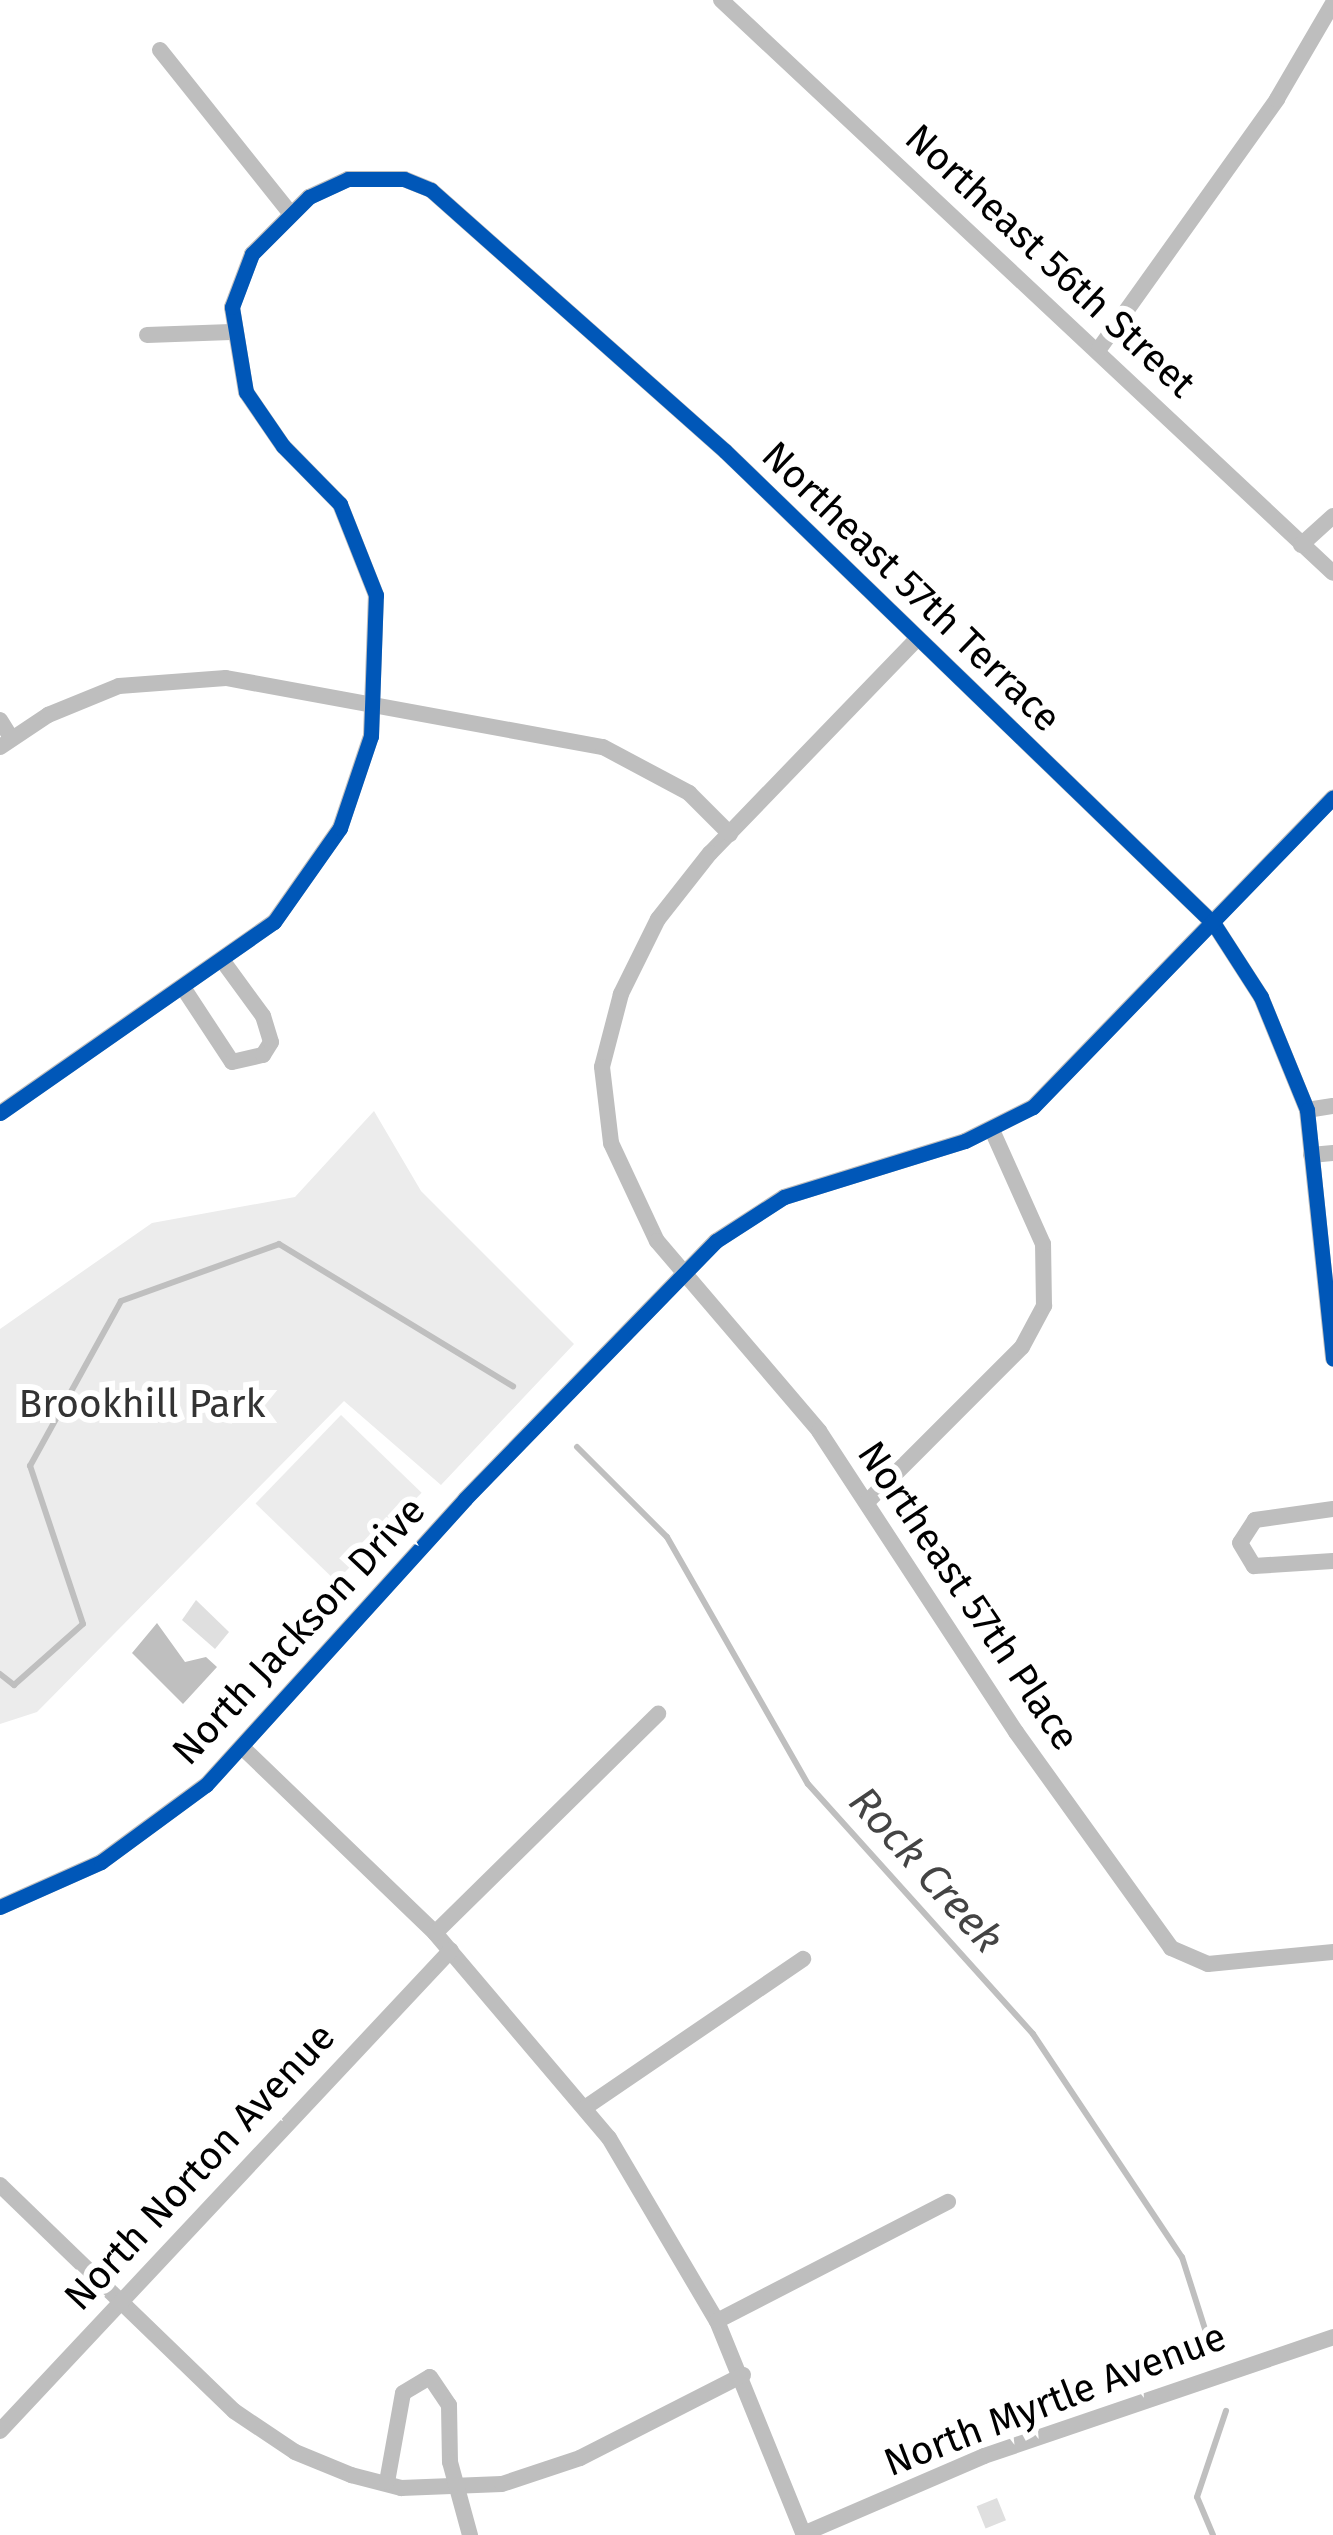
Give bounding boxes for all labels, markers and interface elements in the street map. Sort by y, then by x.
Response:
street label: Northeast 56th Street [895,115,1205,407]
street label: Northeast 57th Terrace [752,432,1070,742]
park label: Brookhill Park [19,1381,265,1427]
street label: Northeast 57th Place [847,1433,1089,1759]
street label: North Jackson Drive [163,1487,435,1775]
water label: Rock Creek [838,1777,1014,1963]
street label: North Norton Avenue [55,2014,345,2320]
street label: North Myrtle Avenue [878,2313,1232,2487]

